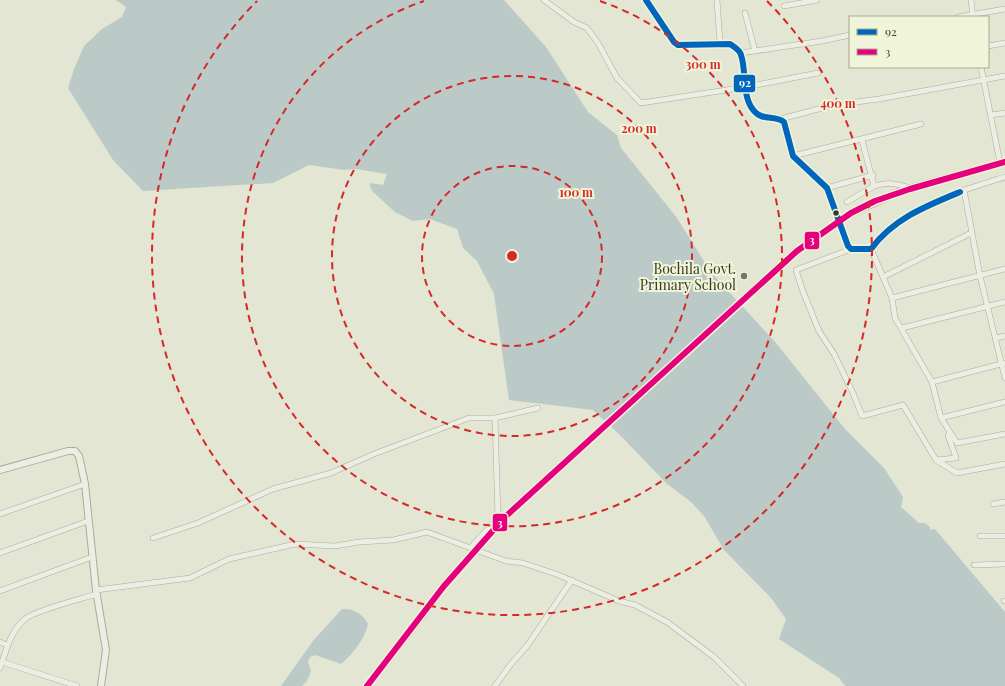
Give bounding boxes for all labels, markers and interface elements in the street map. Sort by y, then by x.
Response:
legend [849,16,989,68]
text: 92 [885,23,897,39]
text: 3 [885,43,890,59]
text: 300 m [686,56,721,72]
line badge: 92 [733,74,756,93]
text: 92 [739,75,751,90]
text: 400 m [820,95,856,111]
text: 200 m [621,120,657,136]
text: 100 m [559,184,593,200]
unlabelled marker [831,208,841,218]
line badge: 3 [804,231,820,250]
text: 3 [809,232,815,247]
centre of rings [505,249,519,263]
place label: Bochila Govt. Primary School [640,259,736,294]
marker: Bochila Govt. Primary School [739,271,749,281]
line badge: 3 [492,513,508,532]
text: 3 [497,515,503,530]

